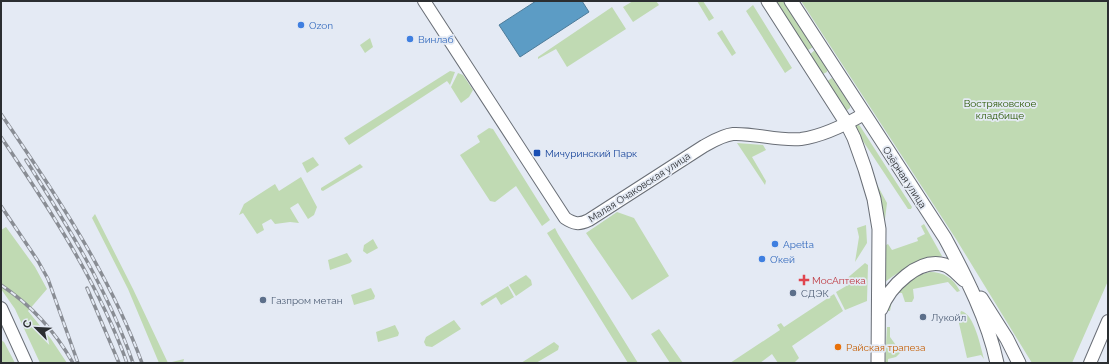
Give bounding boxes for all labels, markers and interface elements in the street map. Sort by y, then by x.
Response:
marker: Ozon [296,20,306,30]
place label: Ozon [309,20,333,31]
marker: Винлаб [405,34,415,44]
place label: Винлаб [418,34,454,45]
park label: Востряковское кладбище [964,98,1036,121]
street label: Озёрная улица [881,144,929,210]
marker: Мичуринский Парк [532,148,542,158]
place label: Мичуринский Парк [545,148,637,159]
street label: Малая Очаковская улица [586,150,692,225]
marker: Apetta [770,239,780,249]
place label: Apetta [783,239,814,250]
marker: О’кей [757,254,767,264]
place label: О’кей [770,254,795,265]
marker: МосАптека [799,275,809,285]
place label: МосАптека [812,275,866,286]
marker: СДЭК [788,288,798,298]
place label: СДЭК [801,288,829,299]
marker: Газпром метан [258,295,268,305]
place label: Газпром метан [271,295,343,306]
north arrow [16,308,56,348]
marker: Лукойл [918,312,928,322]
place label: Лукойл [931,312,966,323]
text: С [20,318,35,330]
marker: Райская трапеза [833,342,843,352]
place label: Райская трапеза [846,342,925,353]

